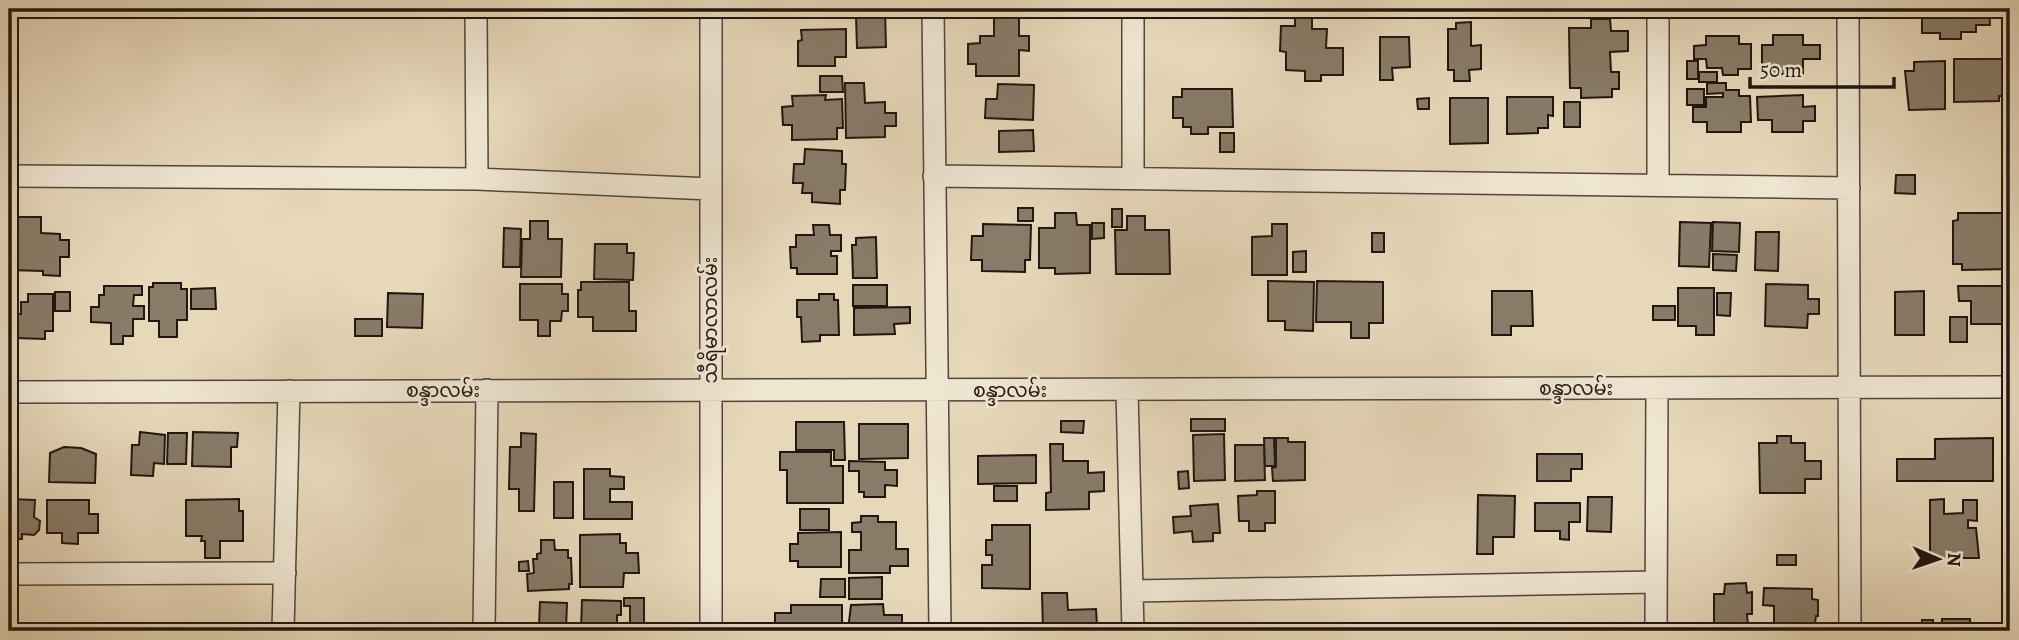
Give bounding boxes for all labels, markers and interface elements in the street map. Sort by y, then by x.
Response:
scale bar [1750,46,1893,90]
text: 50 m [1760,56,1802,84]
street label: သီရိမာလာလမ်း [696,257,726,383]
street label: စန္ဒာလမ်း [1539,374,1613,404]
street label: စန္ဒာလမ်း [406,376,480,406]
street label: စန္ဒာလမ်း [973,376,1047,406]
north arrow [1904,524,1974,594]
text: N [1941,552,1967,567]

